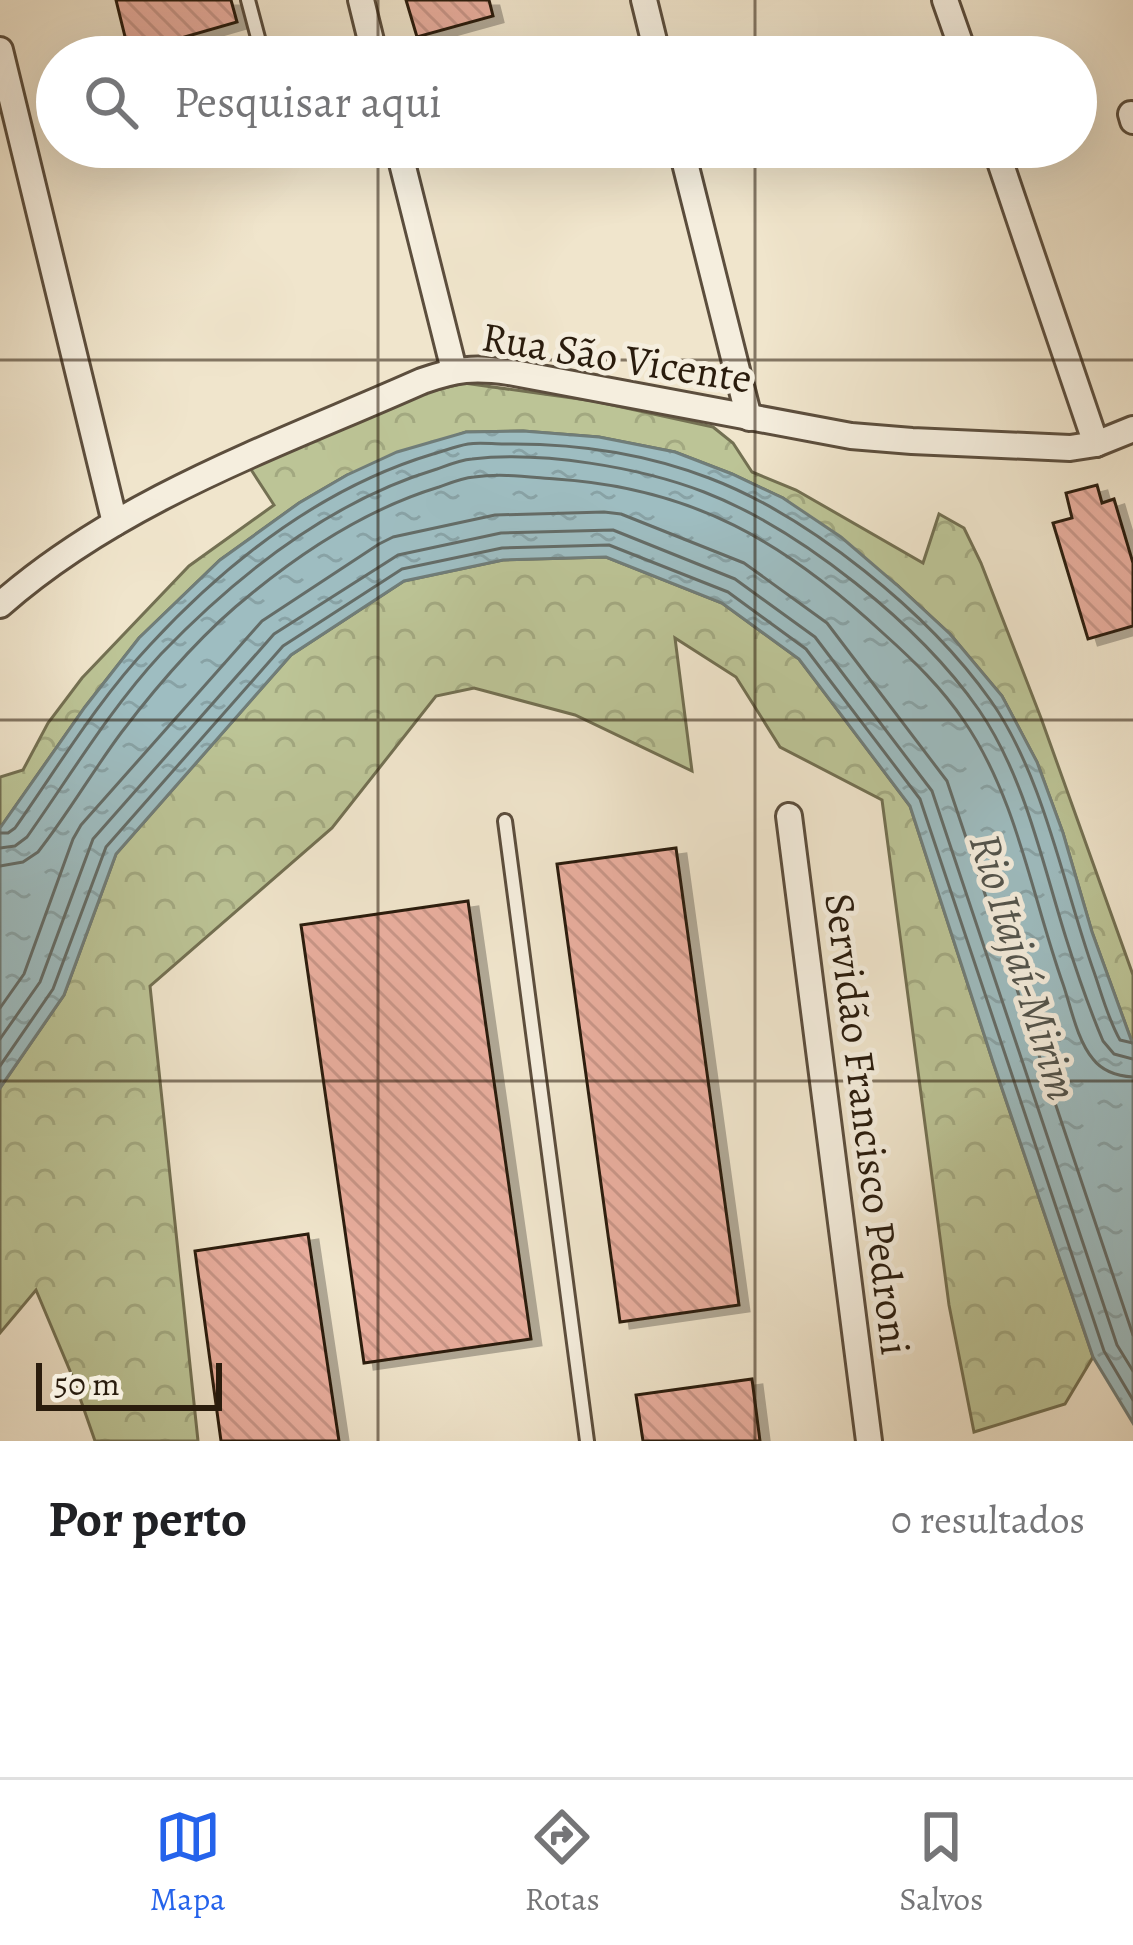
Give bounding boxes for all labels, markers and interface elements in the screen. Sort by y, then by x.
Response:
search box [36,36,1097,168]
icon: search [78,69,144,135]
text: Pesquisar aqui [174,71,442,133]
street label: Rua São Vicente [478,308,756,406]
water label: Rio Itajaí-Mirim [954,826,1094,1108]
street label: Servidão Francisco Pedroni [811,890,925,1358]
scale bar [36,1357,222,1410]
text: 50 m [54,1361,120,1406]
text: Por perto [48,1484,247,1554]
text: 0 resultados [891,1493,1085,1546]
tab: Mapa [150,1804,225,1921]
tab: Rotas [525,1804,600,1921]
tab: Salvos [899,1804,983,1921]

